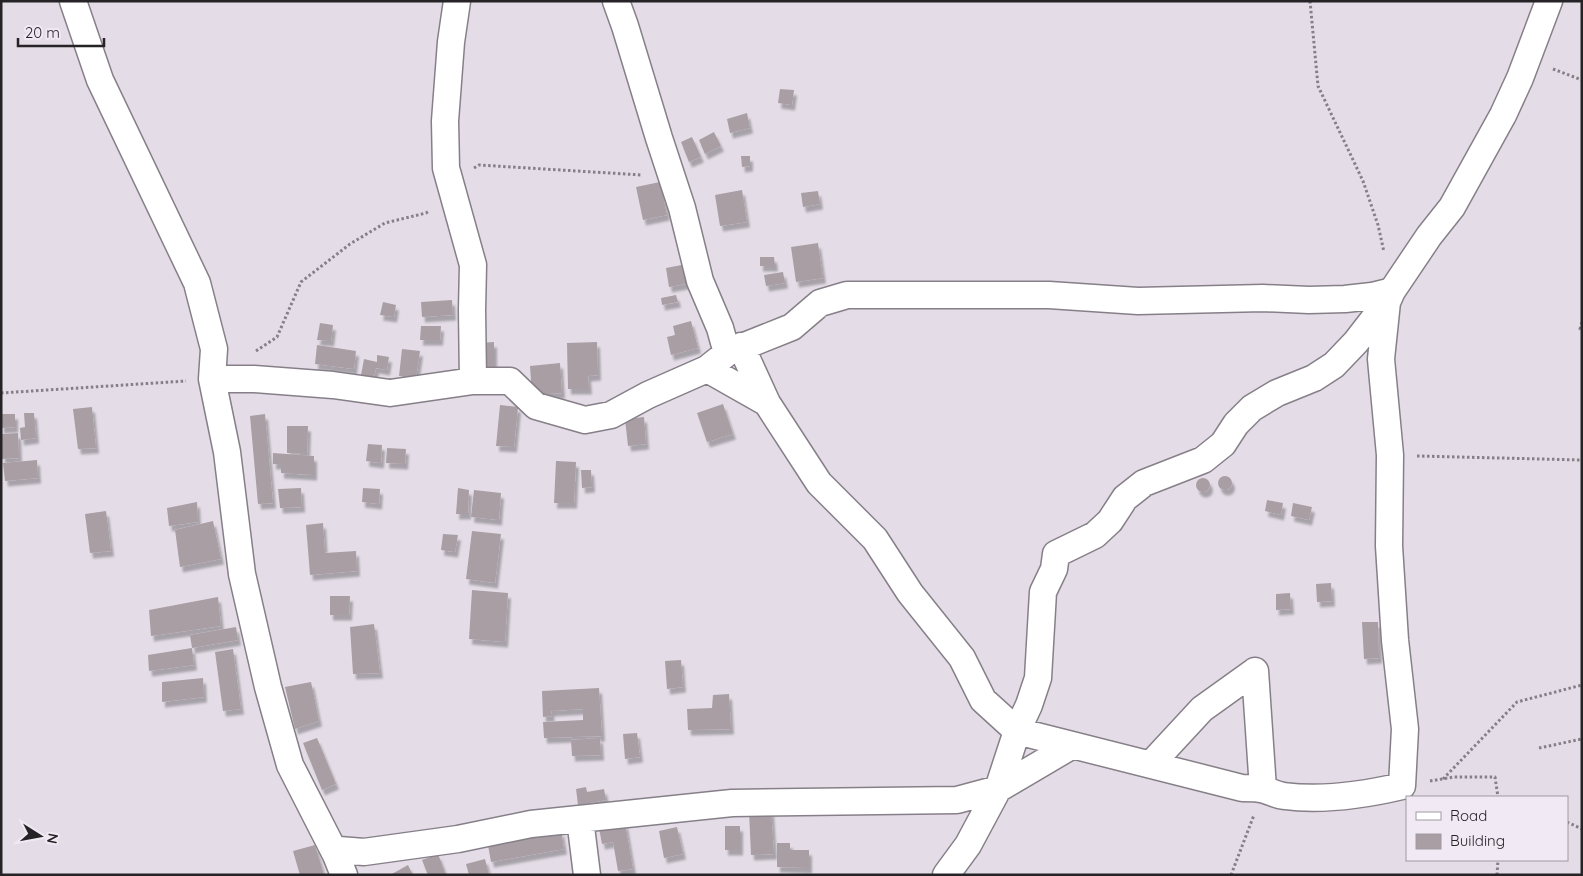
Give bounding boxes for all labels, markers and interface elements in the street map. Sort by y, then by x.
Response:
scale bar [18,15,104,47]
text: 20 m [25,23,60,42]
legend [1406,796,1568,861]
text: Road [1450,806,1487,825]
north arrow [15,811,65,861]
text: Building [1450,831,1505,850]
text: N [43,832,63,845]

